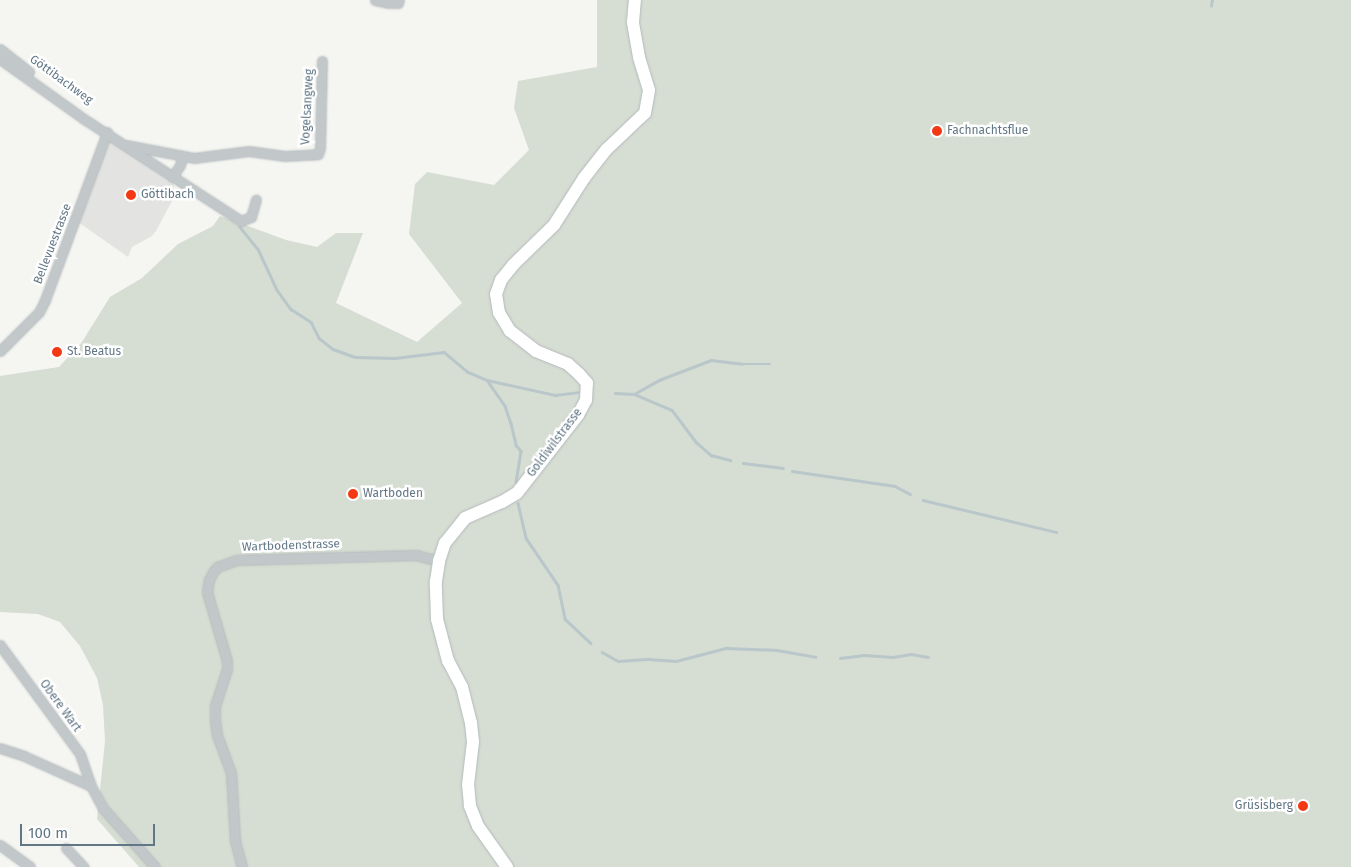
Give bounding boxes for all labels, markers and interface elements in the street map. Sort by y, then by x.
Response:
street label: Göttibachweg [27,52,95,108]
street label: Vogelsangweg [299,69,317,145]
place label: Fachnachtsflue [947,124,1028,138]
marker: Fachnachtsflue [931,125,943,137]
place label: Göttibach [141,188,194,202]
marker: Göttibach [125,189,137,201]
street label: Bellevuestrasse [31,202,75,286]
place label: St. Beatus [67,345,121,359]
marker: St. Beatus [51,346,63,358]
street label: Goldiwilstrasse [524,406,586,480]
place label: Wartboden [363,487,423,501]
marker: Wartboden [347,488,359,500]
street label: Wartbodenstrasse [242,537,340,555]
street label: Obere Wart [36,677,84,735]
place label: Grüsisberg [1235,799,1293,813]
marker: Grüsisberg [1297,800,1309,812]
scale bar [22,814,158,846]
text: 100 m [28,824,68,842]

